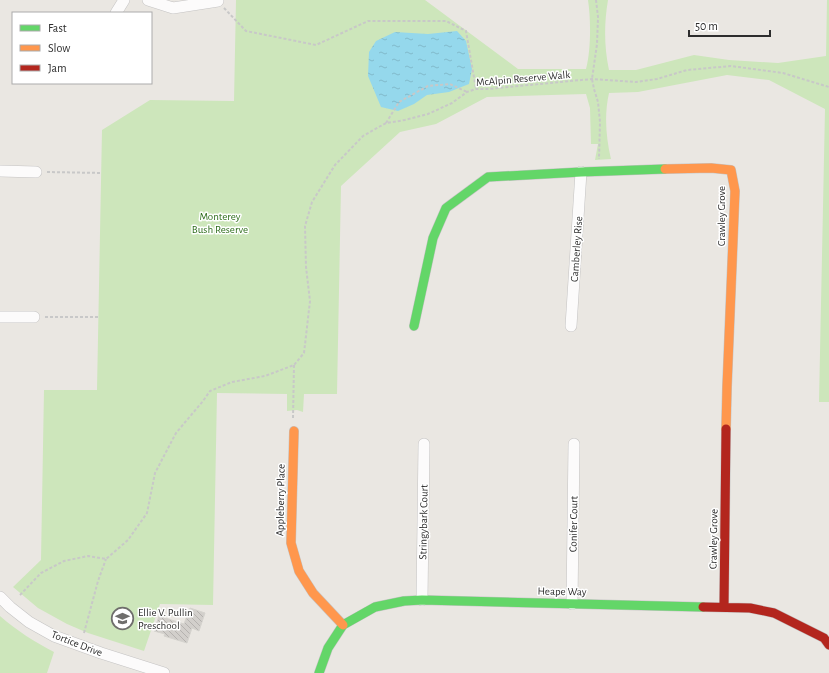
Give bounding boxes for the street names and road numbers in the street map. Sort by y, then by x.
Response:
street label: McAlpin Reserve Walk [475,69,571,88]
street label: Crawley Grove [716,186,727,246]
street label: Camberley Rise [569,216,584,282]
street label: Appleberry Place [274,464,287,536]
street label: Stringybark Court [417,484,430,560]
street label: Conifer Court [568,495,579,552]
street label: Crawley Grove [707,509,720,569]
street label: Heape Way [537,586,587,597]
street label: Tortice Drive [50,629,104,658]

